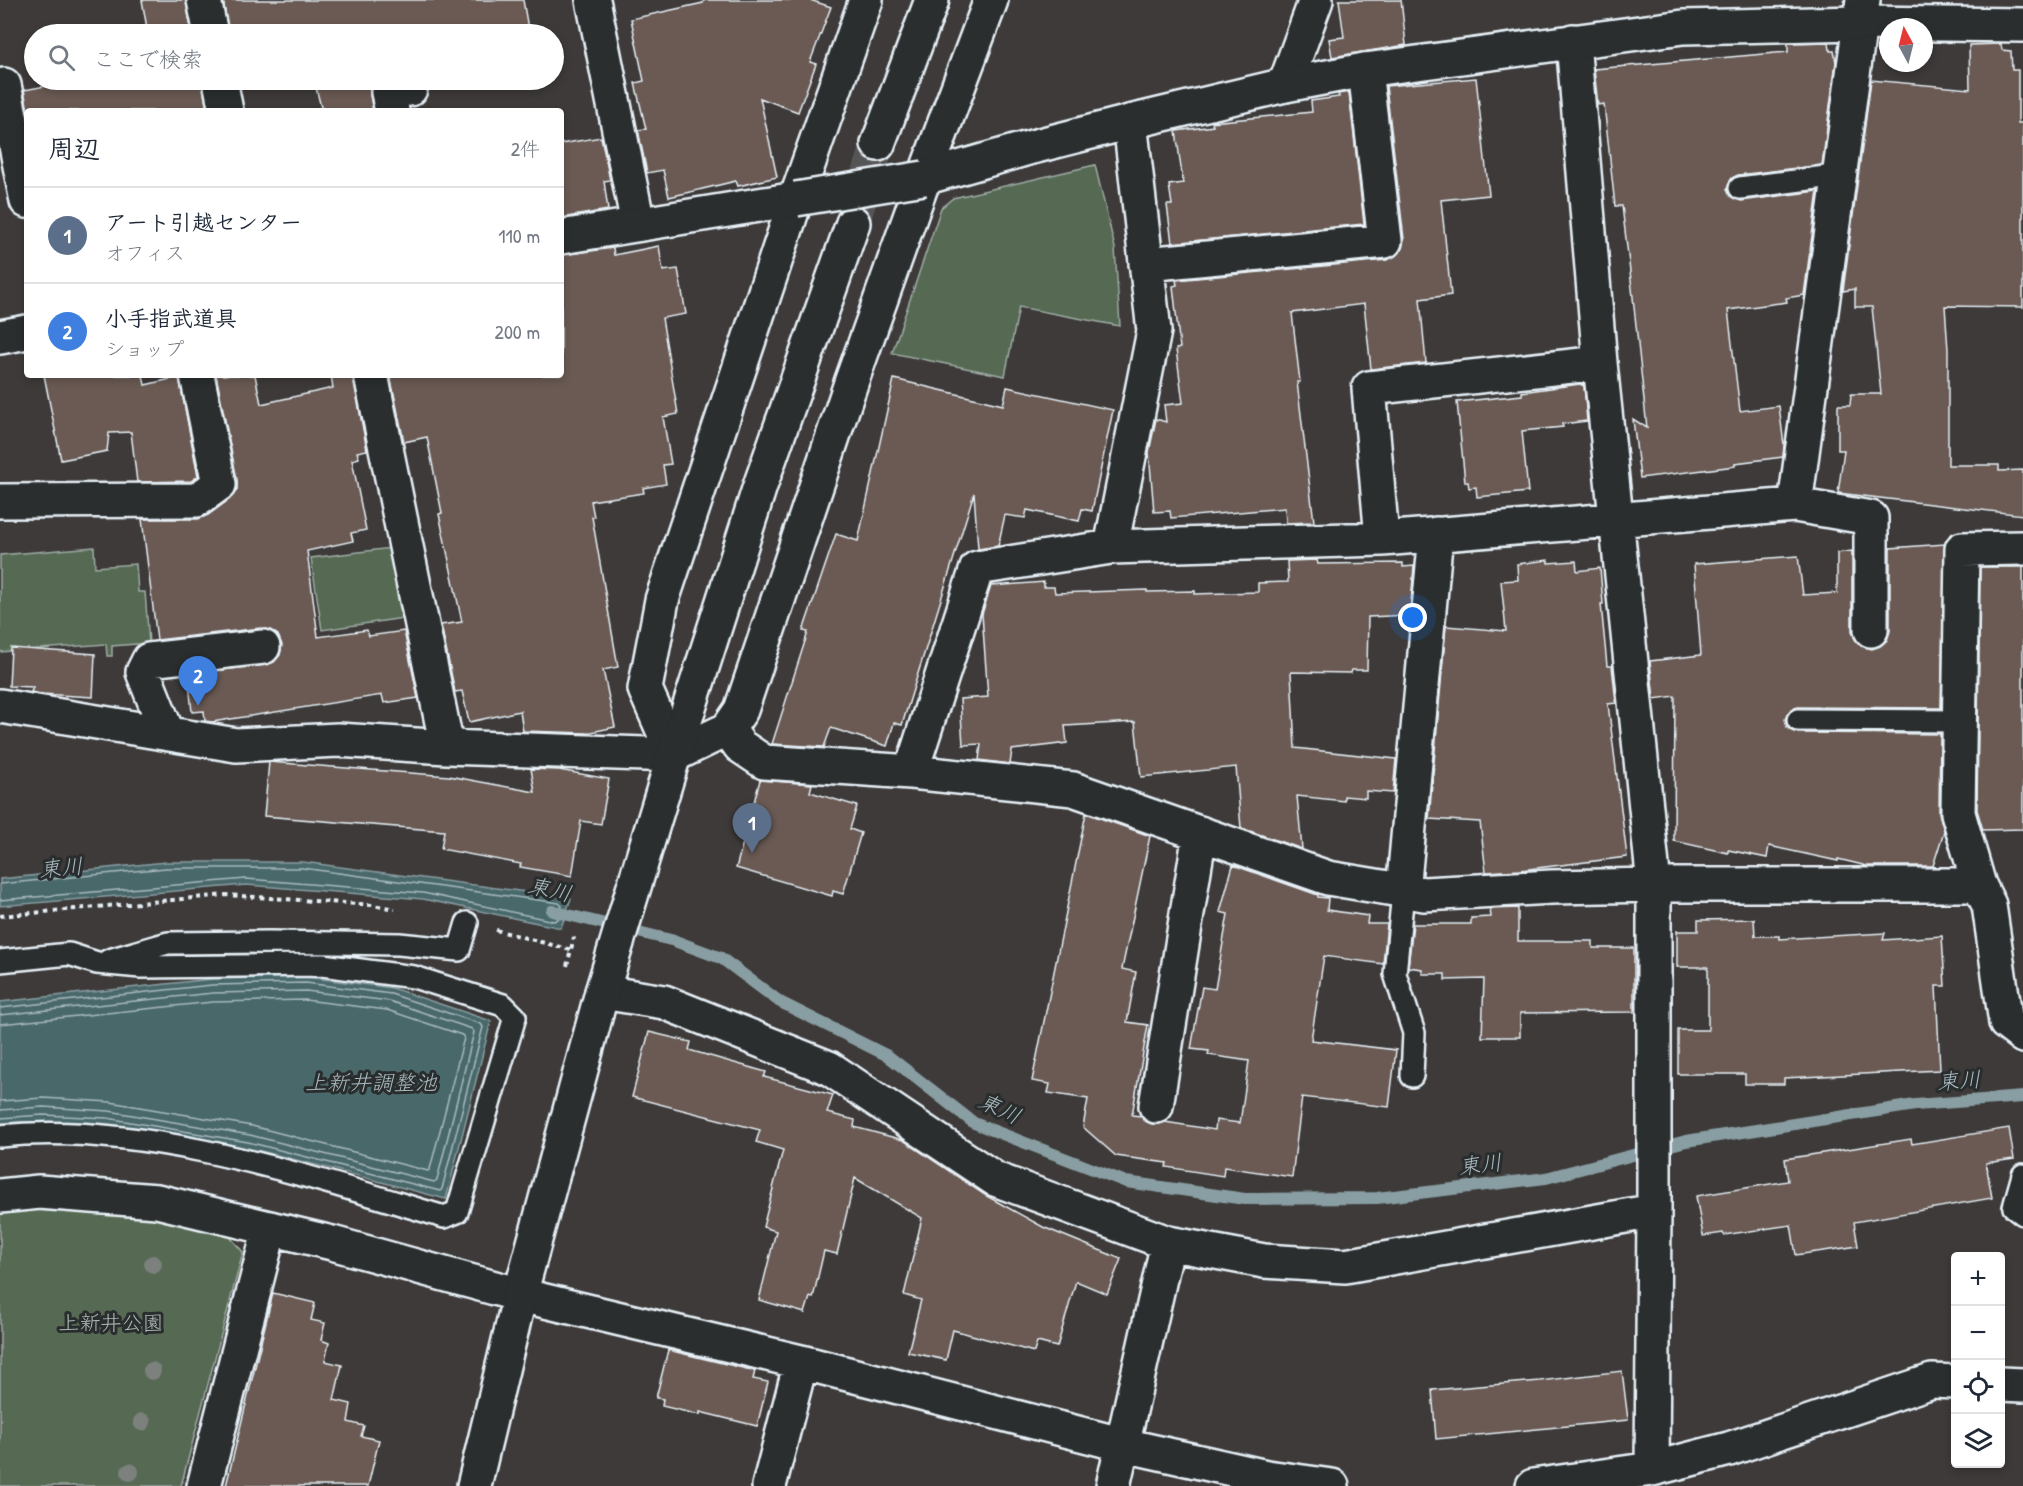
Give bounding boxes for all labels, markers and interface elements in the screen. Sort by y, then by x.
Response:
north arrow [1879,18,1933,72]
search box [24,24,564,90]
icon: search [45,41,78,74]
text: ここで検索 [93,44,203,74]
text: 周辺 [48,131,100,166]
text: 2件 [511,135,540,162]
text: アート引越センター [105,207,302,237]
text: 1 [64,222,71,249]
text: 110 m [498,222,540,249]
text: オフィス [105,239,185,266]
text: 小手指武道具 [105,303,237,333]
text: 2 [63,318,72,345]
text: 200 m [495,318,540,345]
text: ショップ [105,335,184,362]
your location [1398,603,1427,632]
pin: 2 [178,656,218,706]
pin: 1 [732,804,771,853]
water label: 東川 [38,850,84,884]
water label: 東川 [525,869,575,909]
water label: 東川 [1936,1064,1982,1096]
water label: 上新井調整池 [305,1067,438,1097]
water label: 東川 [974,1085,1026,1131]
water label: 東川 [1456,1146,1504,1182]
map controls [1951,1252,2005,1468]
button: + [1951,1252,2005,1306]
button: − [1951,1306,2005,1360]
park label: 上新井公園 [59,1308,164,1337]
button: locate [1951,1360,2005,1414]
button: layers [1951,1414,2005,1468]

